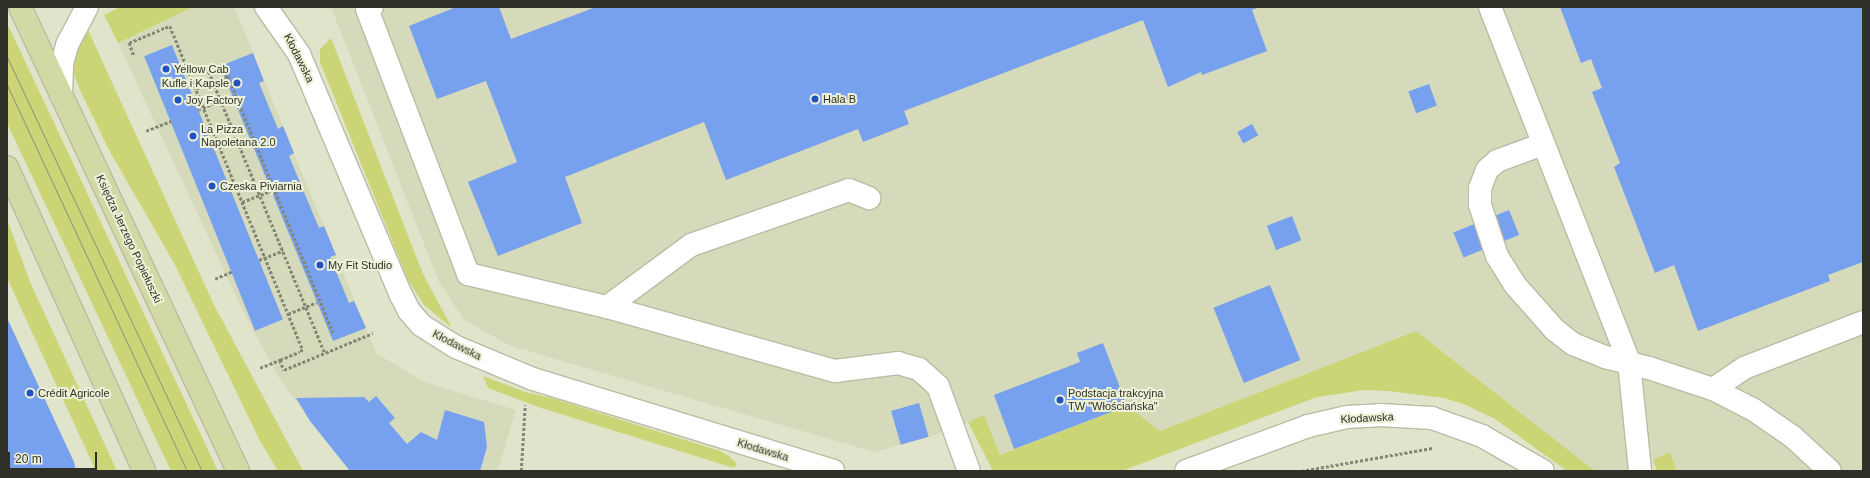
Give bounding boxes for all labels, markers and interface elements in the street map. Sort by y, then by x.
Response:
street label: Kłodawska [281,31,317,85]
place label: Yellow Cab [174,62,229,76]
marker: Yellow Cab [161,64,171,74]
place label: Kufle i Kapsle [162,76,229,90]
marker: Kufle i Kapsle [232,78,242,88]
place label: Hala B [823,92,856,106]
place label: Joy Factory [186,93,243,107]
marker: Hala B [810,94,820,104]
marker: Joy Factory [173,95,183,105]
place label: La Pizza Napoletana 2.0 [201,123,276,149]
marker: La Pizza Napoletana 2.0 [188,131,198,141]
street label: Księdza Jerzego Popiełuszki [93,173,165,305]
place label: Czeska Piviarnia [220,179,302,193]
marker: Czeska Piviarnia [207,181,217,191]
place label: My Fit Studio [328,258,392,272]
marker: My Fit Studio [315,260,325,270]
street label: Kłodawska [430,327,484,363]
place label: Crédit Agricole [38,386,110,400]
place label: Podstacja trakcyjna TW "Włościańska" [1068,387,1163,413]
marker: Crédit Agricole [25,388,35,398]
marker: Podstacja trakcyjna TW "Włościańska" [1055,395,1065,405]
street label: Kłodawska [1340,410,1394,426]
street label: Kłodawska [736,436,790,464]
scale bar [10,444,99,470]
text: 20 m [15,452,42,466]

